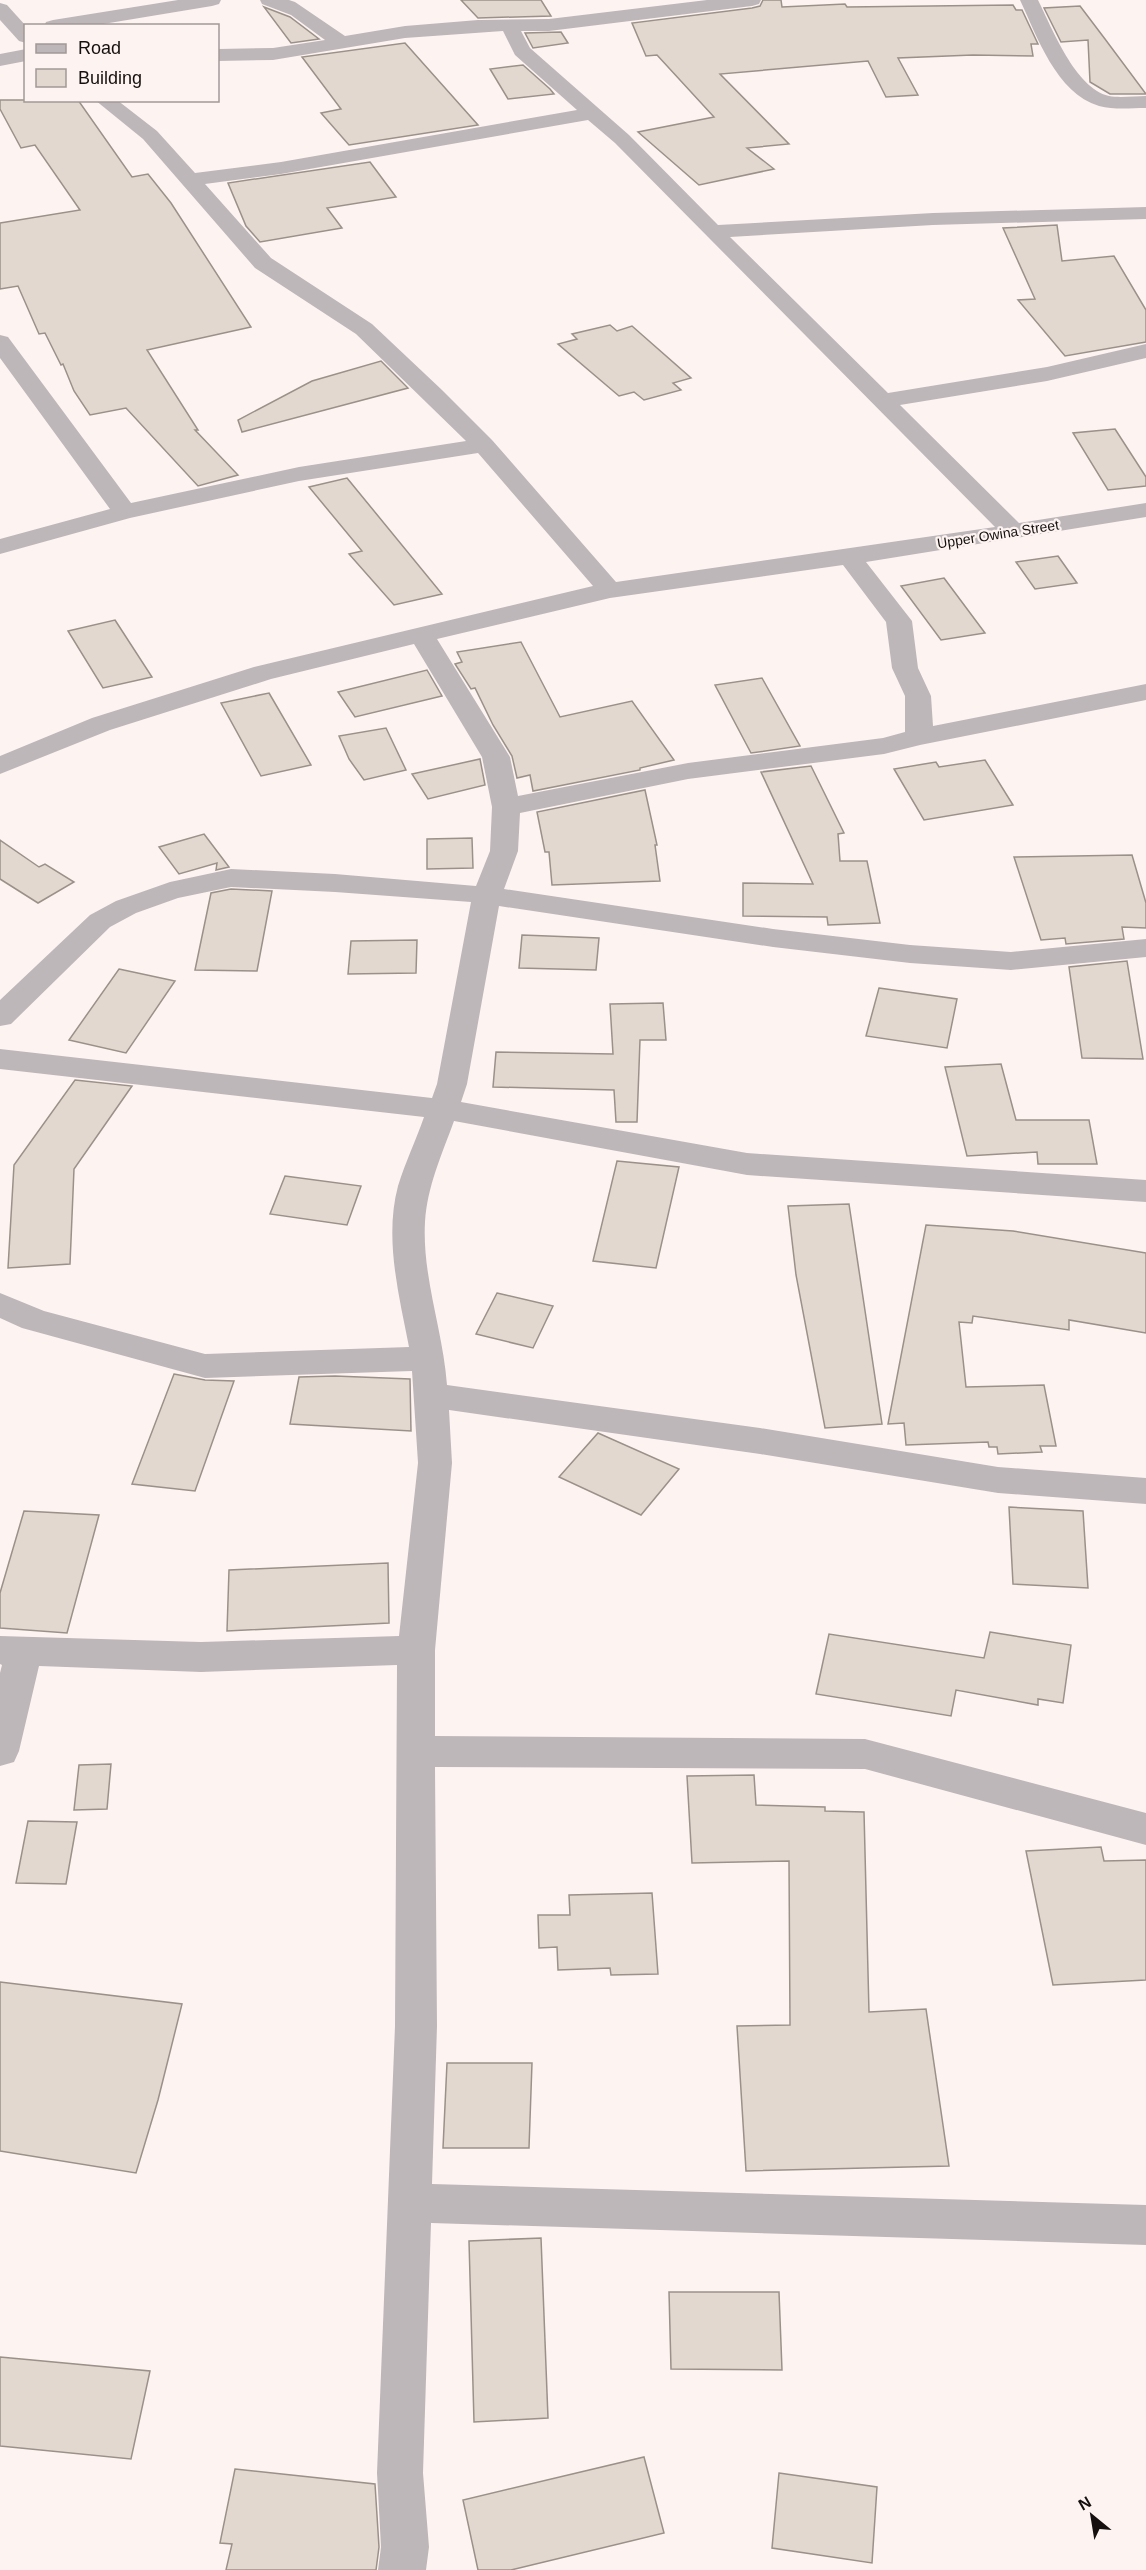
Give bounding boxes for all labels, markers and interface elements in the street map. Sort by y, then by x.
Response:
legend [24,24,219,102]
text: Road [78,38,121,58]
text: Building [78,68,142,88]
street label: Upper Owina Street [936,516,1060,552]
north arrow [1062,2486,1122,2546]
text: N [1075,2493,1094,2514]

